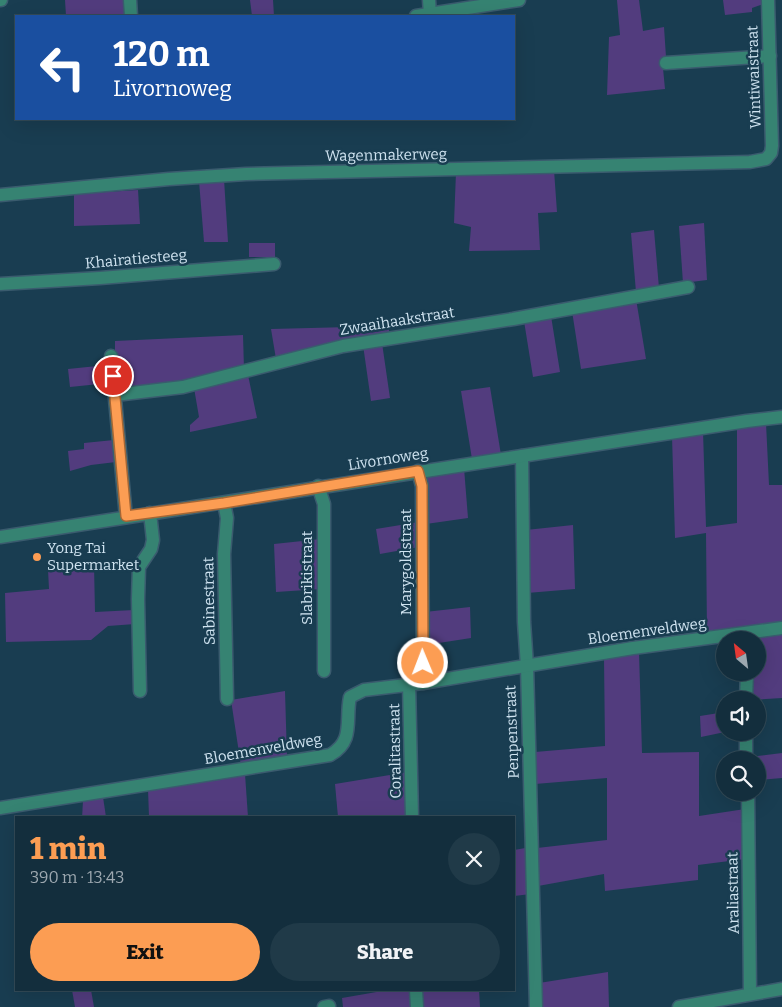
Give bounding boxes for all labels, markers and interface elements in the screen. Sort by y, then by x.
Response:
street label: Wintiwaistraat [743,25,765,129]
text: 120 m [113,33,210,75]
icon: left [30,35,95,100]
text: Livornoweg [113,75,232,102]
street label: Wagenmakerweg [325,145,447,165]
street label: Khairatiesteeg [84,246,188,272]
street label: Zwaaihaakstraat [338,303,456,339]
pin [92,355,134,397]
icon: arrive [99,362,127,390]
street label: Livornoweg [347,444,429,474]
street label: Marygoldstraat [397,508,415,615]
street label: Slabrikistraat [298,530,316,625]
place label: Yong Tai Supermarket [47,539,140,574]
marker: Yong Tai Supermarket [31,551,43,563]
street label: Sabinestraat [199,556,219,645]
street label: Bloemenveldweg [587,614,707,648]
north arrow [716,631,766,681]
map controls [716,631,766,801]
position arrow [396,636,448,688]
street label: Penpenstraat [501,684,523,779]
button: sound [716,691,766,741]
street label: Coralitastraat [385,703,405,799]
street label: Bloemenveldweg [203,730,323,768]
button: search [716,751,766,801]
text: 1 min [30,831,106,867]
button: close [448,833,500,885]
street label: Araliastraat [723,851,743,934]
text: 390 m · 13:43 [30,868,124,887]
button: Exit [30,923,260,981]
button: Share [270,923,500,981]

